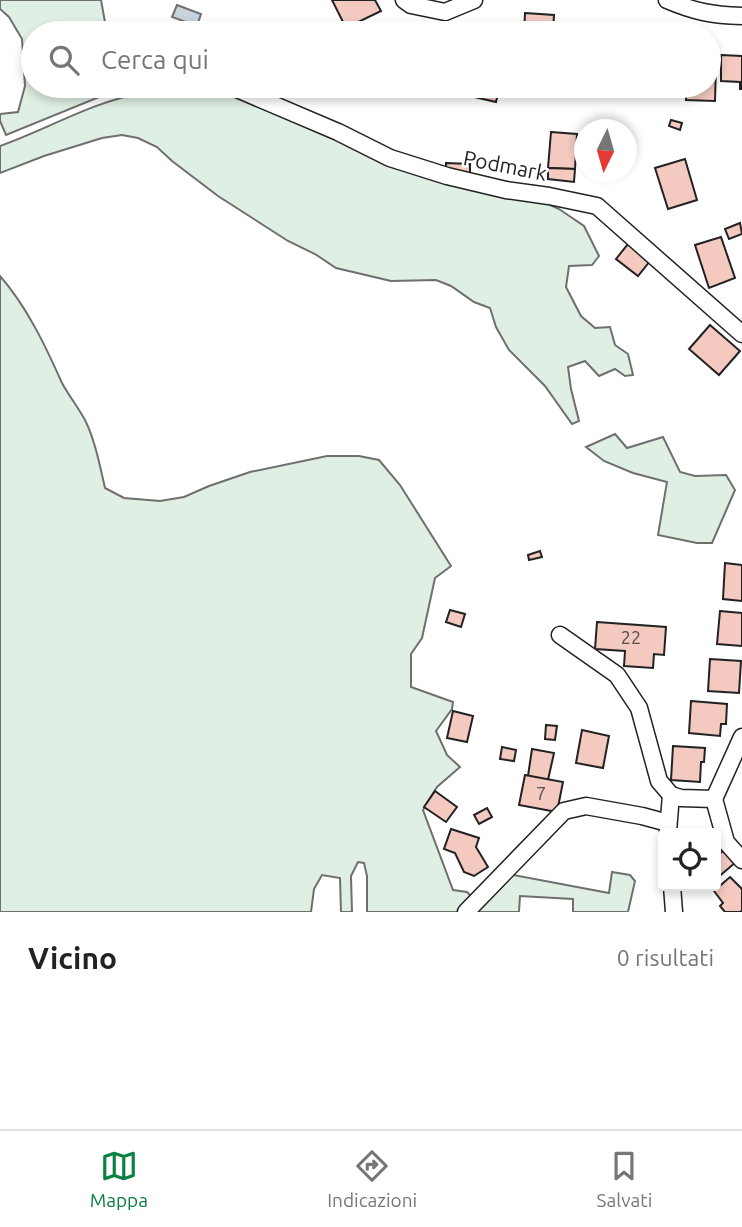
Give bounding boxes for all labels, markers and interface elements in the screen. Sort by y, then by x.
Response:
search box [21,21,721,98]
icon: search [45,41,83,79]
text: Cerca qui [101,45,209,74]
north arrow [574,119,637,182]
street label: Podmark [461,145,549,185]
house number: 22 [621,627,641,647]
house number: 7 [536,783,546,803]
map controls [658,828,721,891]
button: locate [658,828,721,891]
text: Vicino [28,941,117,975]
text: 0 risultati [617,945,714,970]
tab: Mappa [90,1147,148,1211]
tab: Indicazioni [327,1147,417,1211]
tab: Salvati [597,1147,652,1211]

